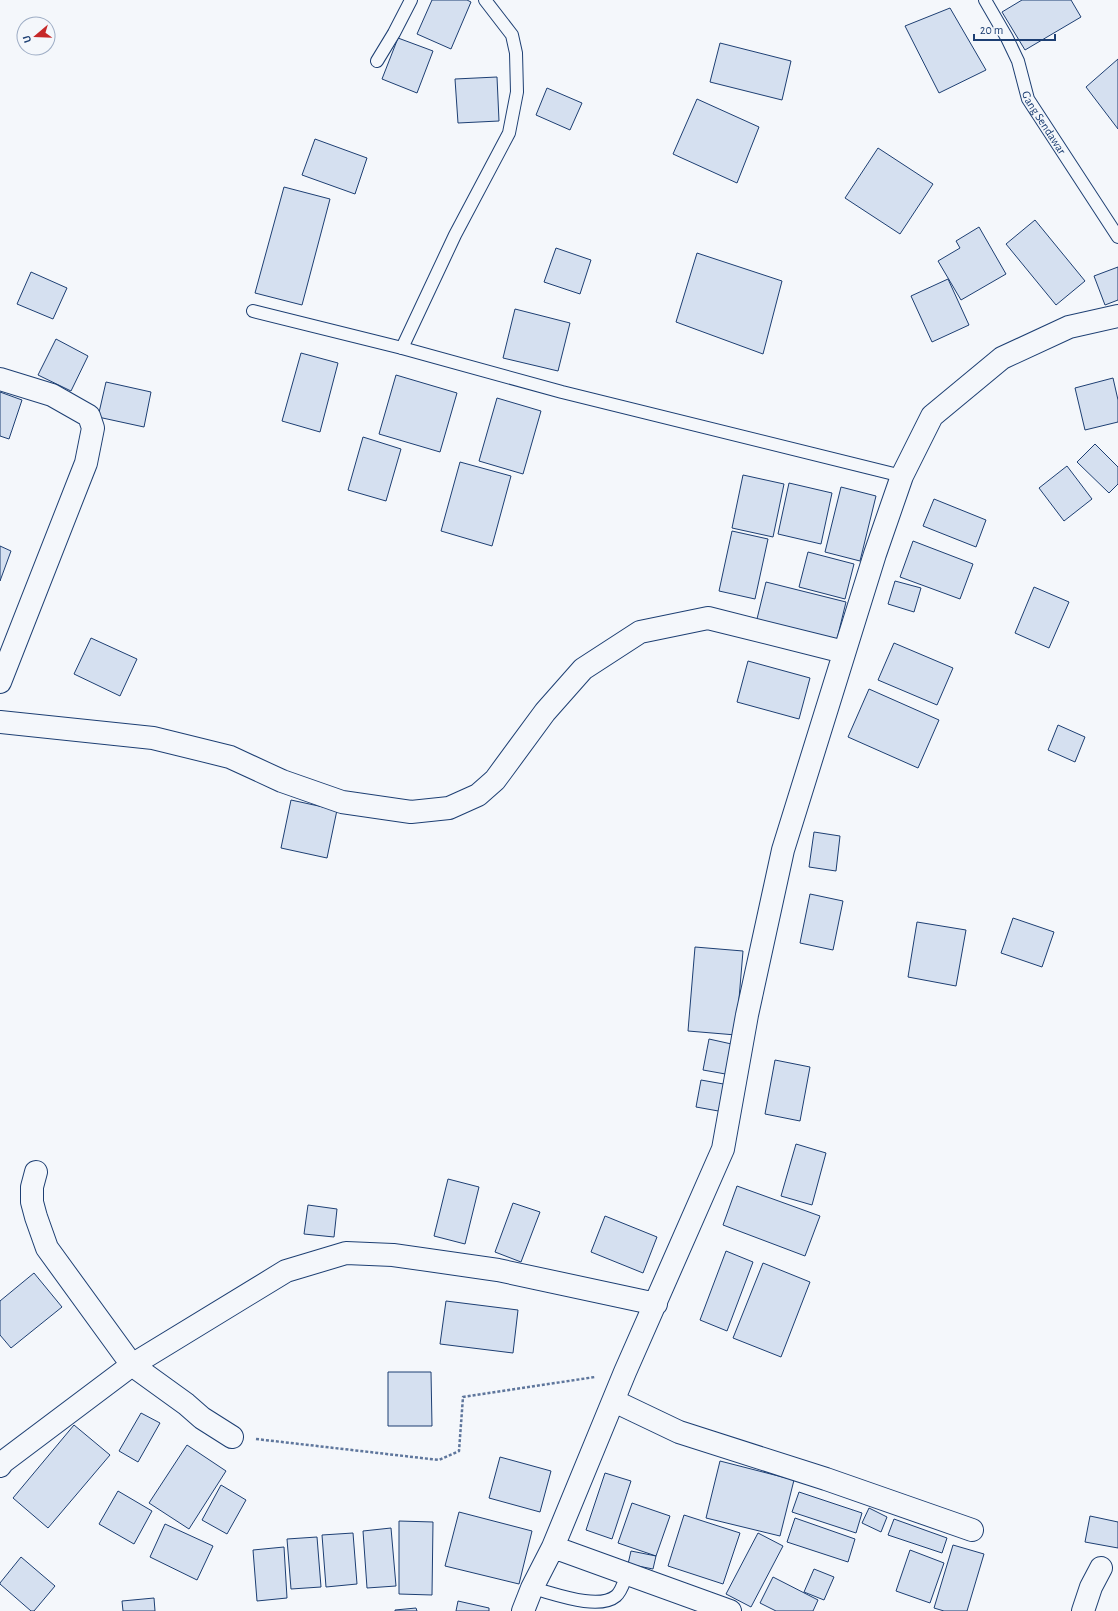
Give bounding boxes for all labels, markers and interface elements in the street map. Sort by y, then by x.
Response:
north arrow [16,16,56,56]
scale bar [974,16,1055,42]
text: 20 m [980,24,1003,36]
text: U [21,34,33,44]
street label: Gang Sendawar [1020,90,1068,156]

